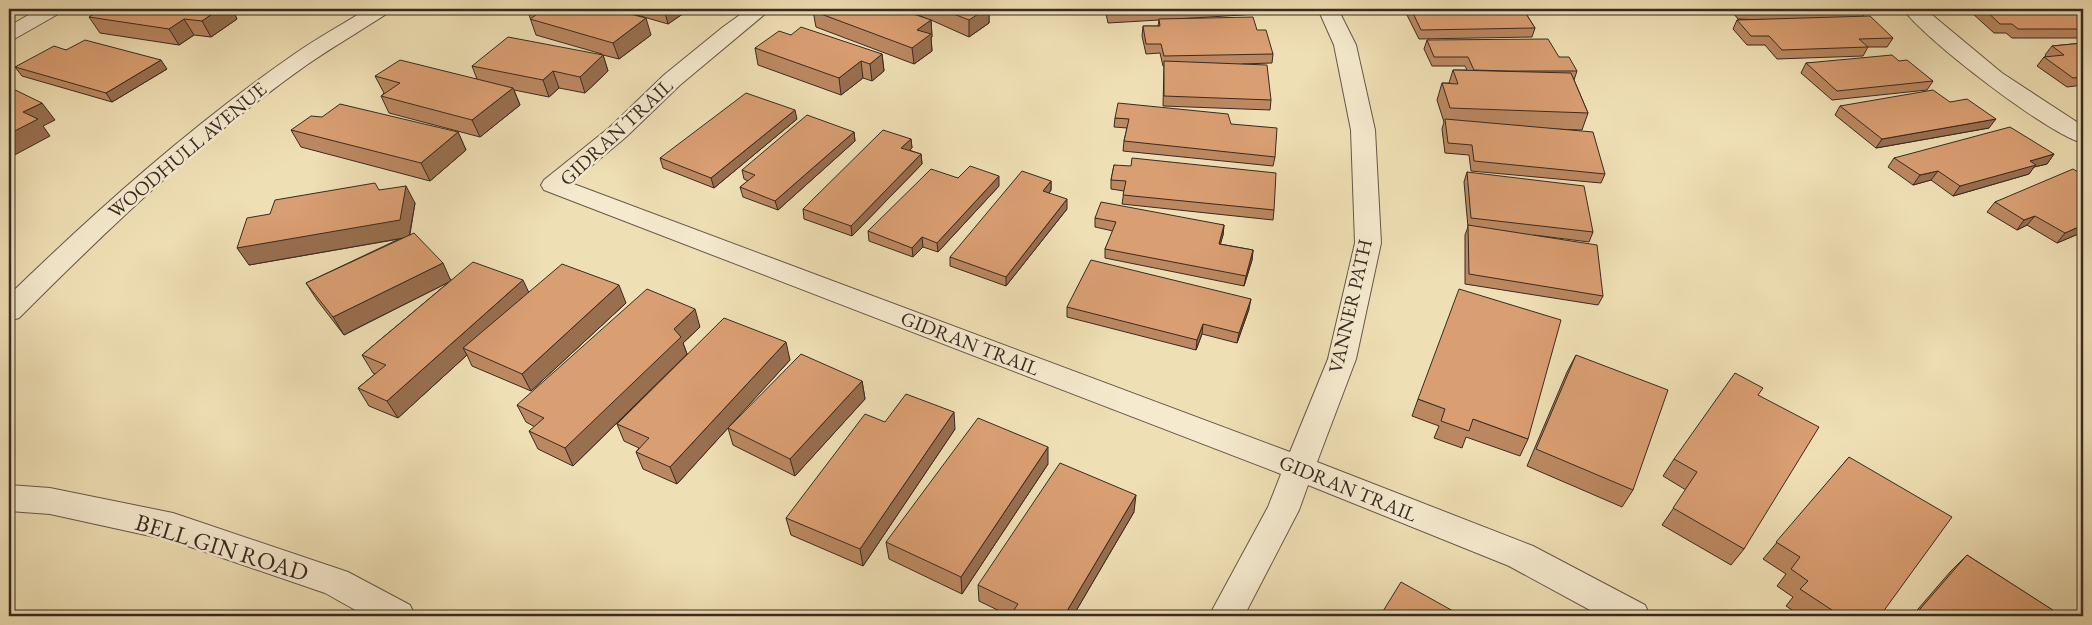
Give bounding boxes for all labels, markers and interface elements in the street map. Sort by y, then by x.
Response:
street label: GIDRAN TRAIL [554,72,678,191]
street label: WOODHULL AVENUE [102,76,272,224]
street label: VANNER PATH [1322,236,1378,376]
street label: GIDRAN TRAIL [897,305,1043,381]
street label: GIDRAN TRAIL [1275,449,1421,528]
street label: BELL GIN ROAD [132,506,312,588]

